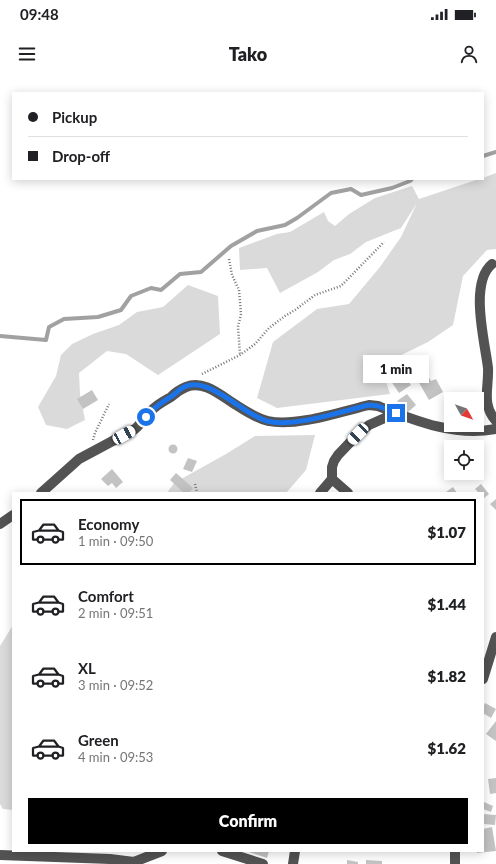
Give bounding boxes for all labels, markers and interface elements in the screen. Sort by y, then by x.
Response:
text: 09:48 [20,5,59,23]
icon: menu [16,43,38,65]
text: Tako [229,43,267,65]
icon: person [458,43,480,65]
text: Pickup [52,108,97,126]
text: Drop-off [52,147,110,165]
callout: 1 min [363,355,429,383]
text: 1 min [380,361,412,377]
north arrow [444,392,484,432]
map controls [444,392,484,480]
route end [387,404,405,422]
route start [137,408,155,426]
car [345,421,371,447]
car [111,424,137,446]
button: locate [444,440,484,480]
icon: car [30,514,66,550]
text: Economy [78,515,139,533]
text: $1.07 [428,523,466,541]
text: 1 min · 09:50 [78,533,153,549]
icon: car [30,586,66,622]
text: Comfort [78,587,134,605]
text: $1.44 [428,595,466,613]
text: 2 min · 09:51 [78,605,153,621]
icon: car [30,658,66,694]
text: XL [78,659,96,677]
text: $1.82 [428,667,466,685]
text: 3 min · 09:52 [78,677,153,693]
icon: car [30,730,66,766]
text: Green [78,731,119,749]
text: $1.62 [428,739,466,757]
text: 4 min · 09:53 [78,749,153,765]
button: Confirm [28,798,468,844]

